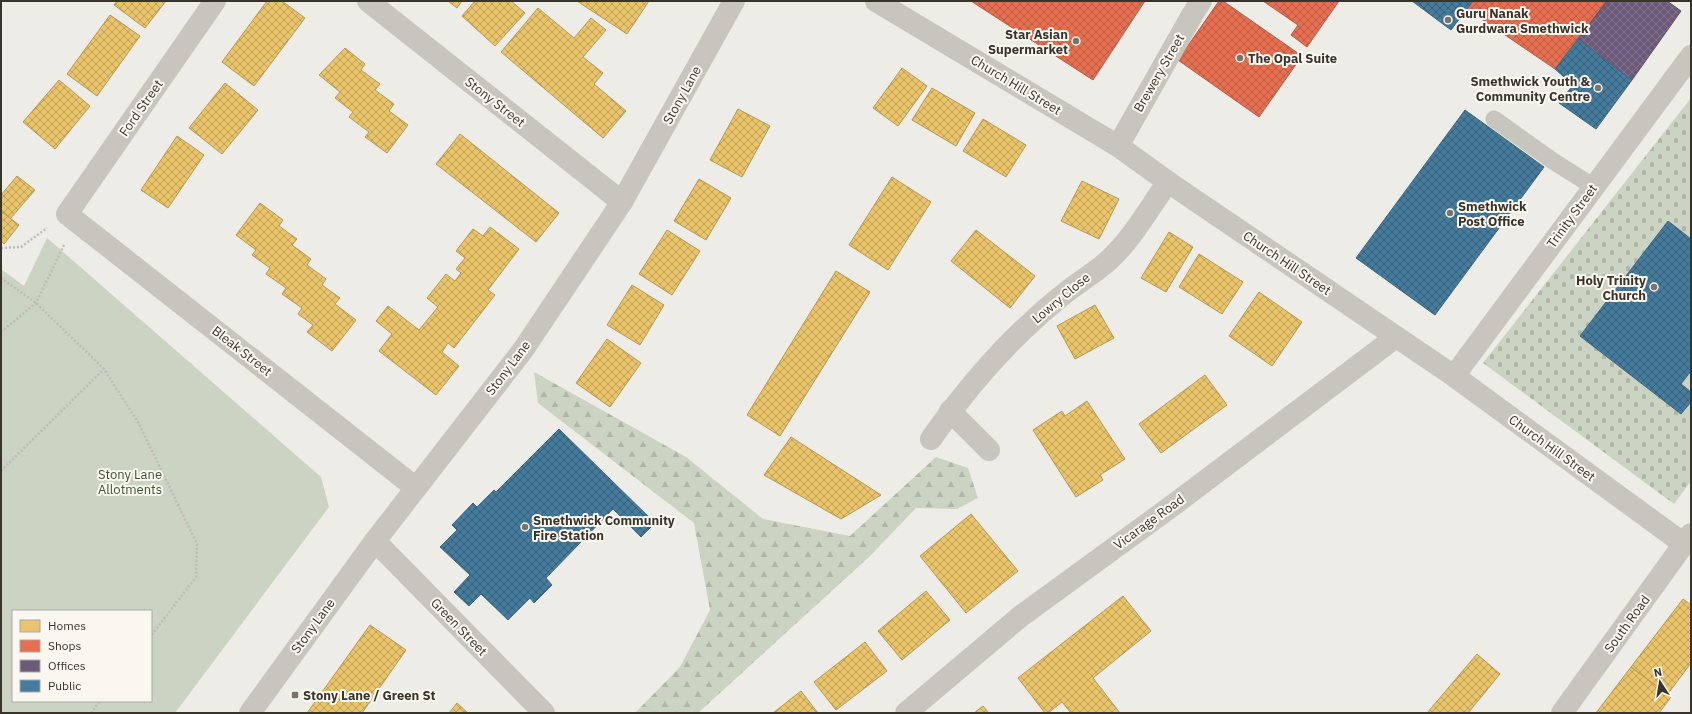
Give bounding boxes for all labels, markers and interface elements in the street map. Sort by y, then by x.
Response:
place label: Guru Nanak Gurdwara Smethwick [1456,5,1589,37]
marker: Guru Nanak Gurdwara Smethwick [1443,15,1453,25]
place label: Star Asian Supermarket [988,26,1068,58]
street label: Brewery Street [1130,31,1188,115]
marker: Star Asian Supermarket [1071,36,1081,46]
place label: The Opal Suite [1248,50,1337,67]
street label: Church Hill Street [968,51,1064,119]
marker: The Opal Suite [1235,53,1245,63]
street label: Stony Lane [659,63,705,127]
street label: Stony Street [461,73,529,131]
place label: Smethwick Youth & Community Centre [1470,73,1591,105]
street label: Ford Street [115,76,167,140]
marker: Smethwick Youth & Community Centre [1593,83,1603,93]
street label: Trinity Street [1543,181,1601,251]
place label: Smethwick Post Office [1458,198,1527,230]
marker: Smethwick Post Office [1445,208,1455,218]
street label: Church Hill Street [1240,227,1334,299]
street label: Lowry Close [1029,269,1093,327]
place label: Holy Trinity Church [1576,272,1646,304]
marker: Holy Trinity Church [1649,282,1659,292]
street label: Bleak Street [209,322,275,380]
street label: Stony Lane [482,337,534,399]
street label: Church Hill Street [1505,411,1599,485]
park label: Stony Lane Allotments [98,466,162,498]
street label: Vicarage Road [1110,491,1188,553]
place label: Smethwick Community Fire Station [533,512,675,544]
marker: Smethwick Community Fire Station [520,522,530,532]
street label: South Road [1600,592,1654,656]
street label: Green Street [427,594,491,660]
street label: Stony Lane [287,595,339,657]
legend [12,610,152,702]
text: Homes [48,618,86,633]
text: Shops [48,638,81,653]
text: Offices [48,658,86,673]
north arrow [1640,662,1680,702]
text: N [1653,665,1663,680]
text: Public [48,678,81,693]
place label: Stony Lane / Green St [303,687,435,704]
marker: Stony Lane / Green St [290,690,300,700]

